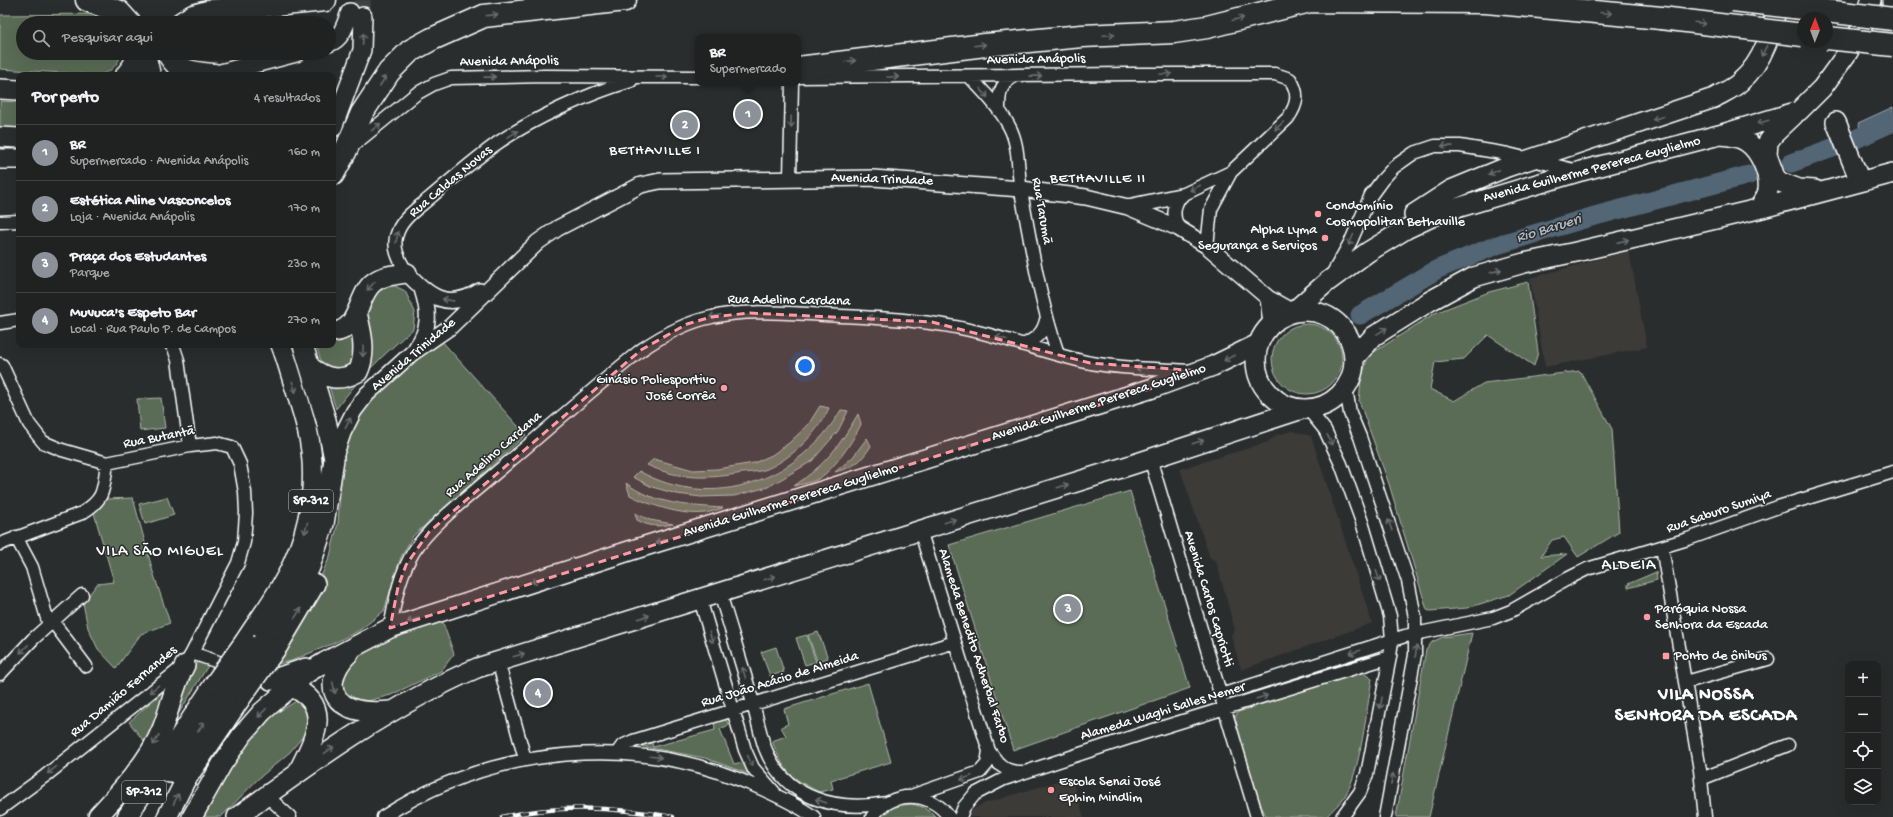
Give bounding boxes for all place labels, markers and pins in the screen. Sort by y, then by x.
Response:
pin: 1 [735,99,761,129]
pin: 2 [672,110,698,140]
place label: Condomínio Cosmopolitan Bethaville [1326,198,1466,231]
marker: Condomínio Cosmopolitan Bethaville [1313,209,1323,219]
place label: Alpha Lyma Segurança e Serviços [1198,222,1318,255]
marker: Alpha Lyma Segurança e Serviços [1320,233,1330,243]
place label: Ginásio Poliesportivo José Corrêa [596,372,717,405]
marker: Ginásio Poliesportivo José Corrêa [719,383,729,393]
pin: 3 [1055,594,1081,624]
place label: Paróquia Nossa Senhora da Escada [1654,601,1769,634]
marker: Paróquia Nossa Senhora da Escada [1642,612,1652,622]
place label: Ponto de ônibus [1673,648,1768,665]
marker: Ponto de ônibus [1661,651,1671,661]
pin: 4 [525,678,551,708]
place label: Escola Senai José Ephim Mindlim [1059,774,1161,807]
marker: Escola Senai José Ephim Mindlim [1046,785,1056,795]

